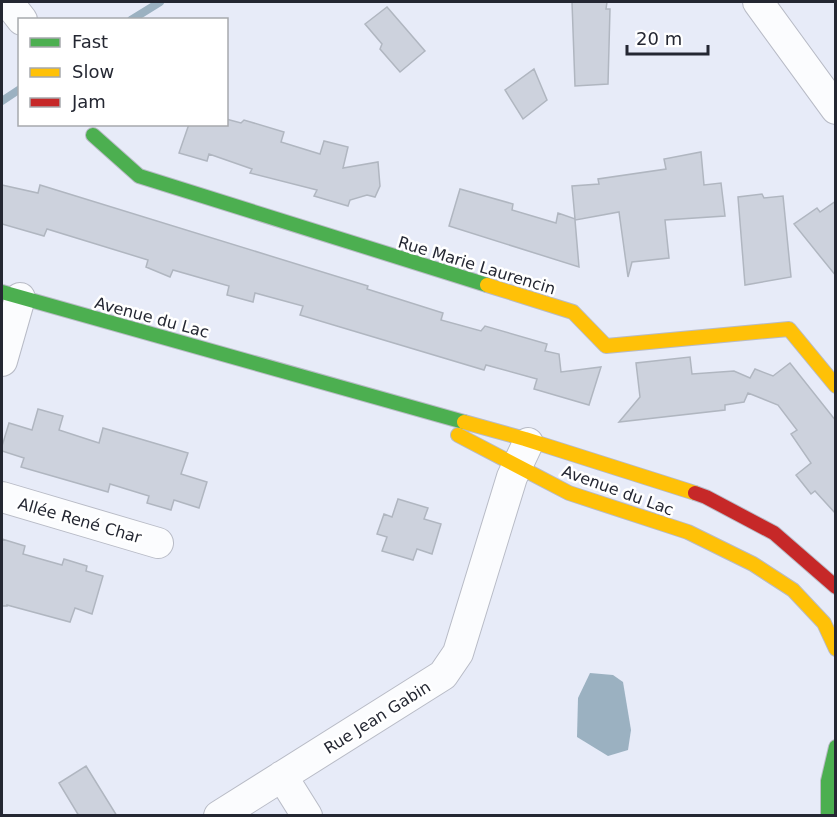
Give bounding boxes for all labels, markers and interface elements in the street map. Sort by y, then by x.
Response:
legend [18,18,228,126]
scale bar [627,18,708,56]
text: 20 m [636,28,682,49]
text: Fast [72,31,108,52]
text: Slow [72,61,114,82]
text: Jam [71,91,106,112]
street label: Rue Marie Laurencin [396,232,558,298]
street label: Avenue du Lac [93,293,211,342]
street label: Avenue du Lac [559,461,676,519]
street label: Allée René Char [16,494,144,547]
street label: Rue Jean Gabin [320,677,434,758]

